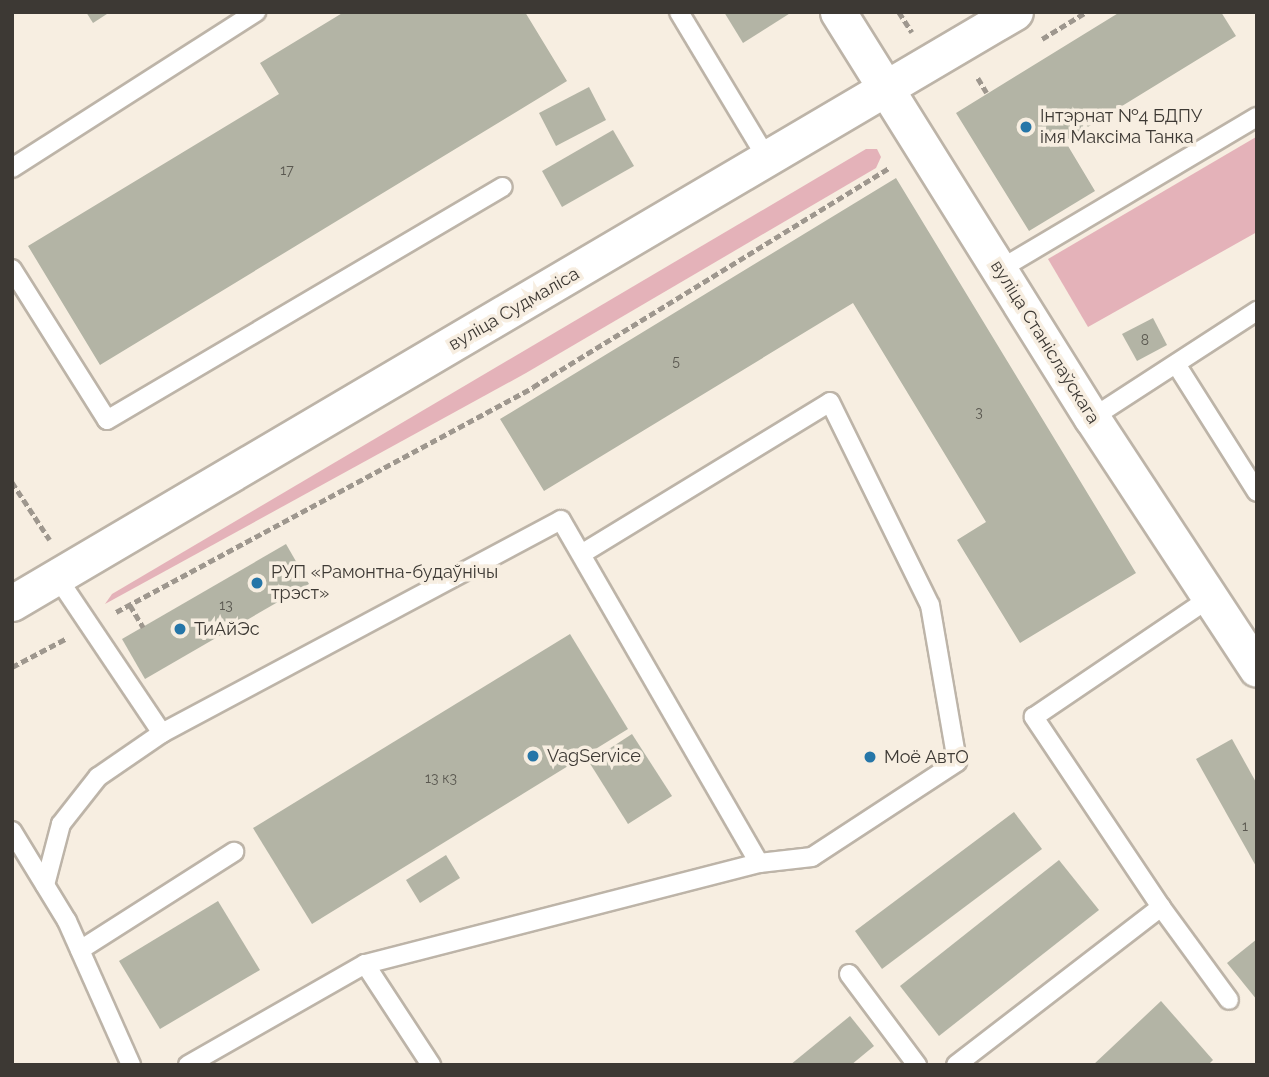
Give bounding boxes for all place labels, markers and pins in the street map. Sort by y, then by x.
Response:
place label: Інтэрнат №4 БДПУ імя Максіма Танка [1040,106,1202,148]
marker: Інтэрнат №4 БДПУ імя Максіма Танка [1018,119,1034,135]
place label: РУП «Рамонтна-будаўнічы трэст» [271,562,498,604]
marker: РУП «Рамонтна-будаўнічы трэст» [249,575,265,591]
place label: ТиАйЭс [194,618,260,640]
marker: ТиАйЭс [172,621,188,637]
place label: VagService [547,745,641,767]
place label: Моё АвтО [884,746,969,768]
marker: VagService [525,748,541,764]
marker: Моё АвтО [862,749,878,765]

